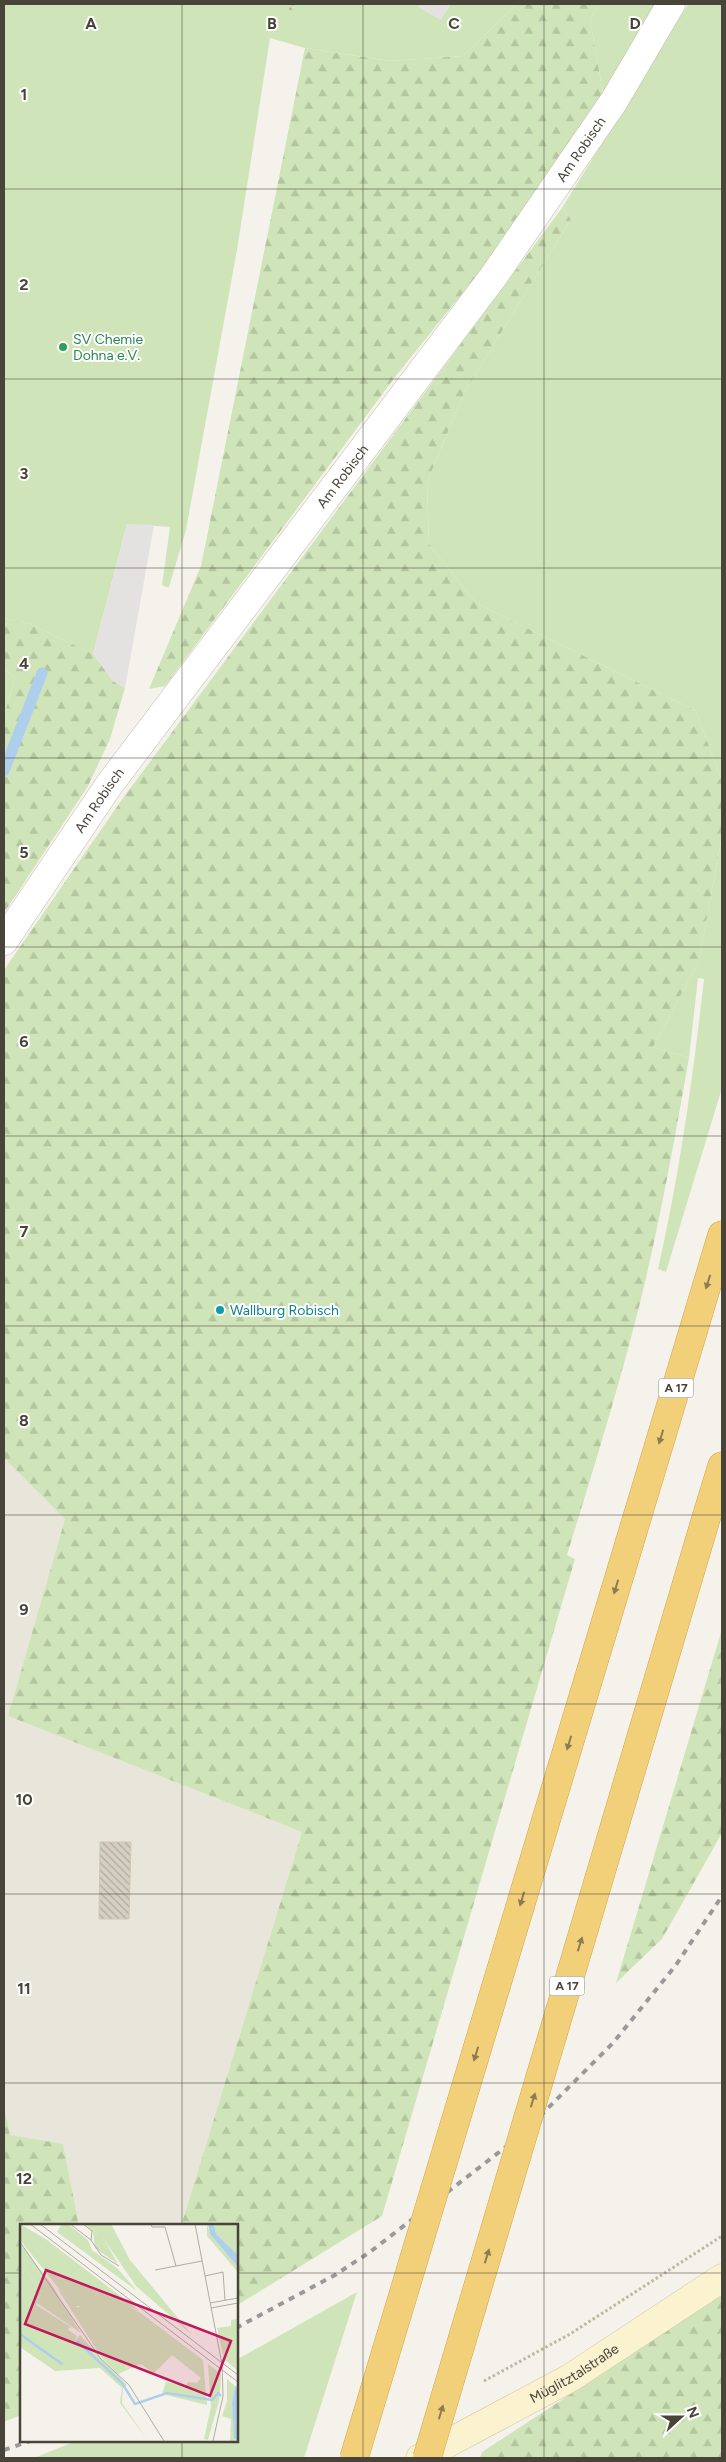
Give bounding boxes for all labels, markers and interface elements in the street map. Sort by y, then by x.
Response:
text: A [85,14,97,33]
text: B [267,14,277,33]
text: C [448,14,460,33]
text: D [629,14,641,33]
text: 1 [21,85,27,104]
street label: Am Robisch [553,113,610,185]
text: 2 [19,275,29,294]
place label: SV Chemie Dohna e.V. [73,331,143,364]
marker: SV Chemie Dohna e.V. [57,341,69,353]
street label: Am Robisch [313,441,372,512]
text: 3 [20,464,29,483]
text: 4 [19,654,29,673]
street label: Am Robisch [71,764,128,836]
text: 5 [19,843,29,862]
text: 6 [19,1032,29,1051]
text: 7 [20,1222,29,1241]
one-way arrow [704,1274,712,1289]
place label: Wallburg Robisch [230,1302,339,1319]
marker: Wallburg Robisch [214,1304,226,1316]
road number: A 17 [658,1379,694,1398]
text: 8 [19,1411,29,1430]
one-way arrow [657,1430,665,1445]
one-way arrow [612,1580,619,1595]
text: 9 [19,1600,29,1619]
one-way arrow [565,1736,573,1751]
text: 10 [15,1790,33,1809]
one-way arrow [518,1891,526,1906]
one-way arrow [576,1937,584,1952]
road number: A 17 [550,1976,584,1995]
text: 11 [17,1979,31,1998]
one-way arrow [471,2047,479,2062]
one-way arrow [530,2092,538,2107]
text: 12 [16,2169,32,2188]
inset map [20,2224,238,2442]
one-way arrow [484,2248,492,2263]
street label: Müglitztalstraße [527,2340,623,2407]
north arrow [656,2392,706,2442]
one-way arrow [437,2404,445,2419]
text: N [683,2404,703,2421]

